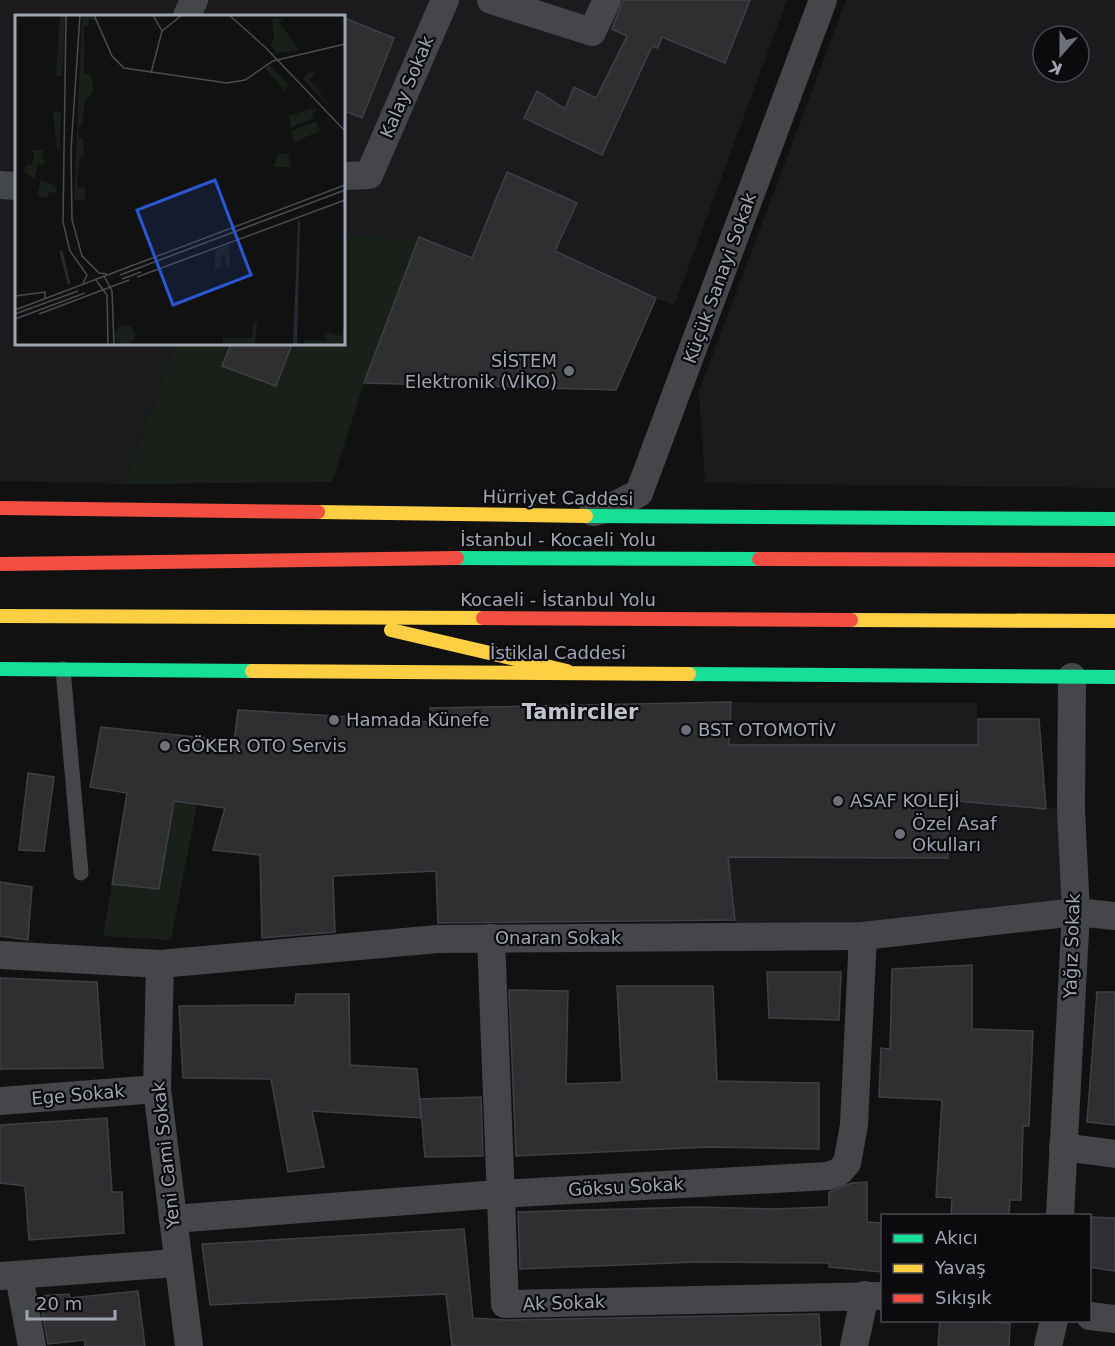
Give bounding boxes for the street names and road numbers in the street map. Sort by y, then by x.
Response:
street label: Kalay Sokak [376,32,438,141]
street label: Küçük Sanayi Sokak [679,189,760,366]
street label: Hürriyet Caddesi [482,486,634,509]
street label: İstanbul - Kocaeli Yolu [460,529,656,550]
street label: Kocaeli - İstanbul Yolu [460,589,656,610]
street label: İstiklal Caddesi [490,642,626,663]
street label: Yağız Sokak [1059,893,1084,1000]
street label: Onaran Sokak [495,927,622,948]
street label: Ege Sokak [30,1080,126,1109]
street label: Yeni Cami Sokak [147,1080,184,1231]
street label: Göksu Sokak [568,1173,685,1200]
street label: Ak Sokak [522,1291,606,1314]

